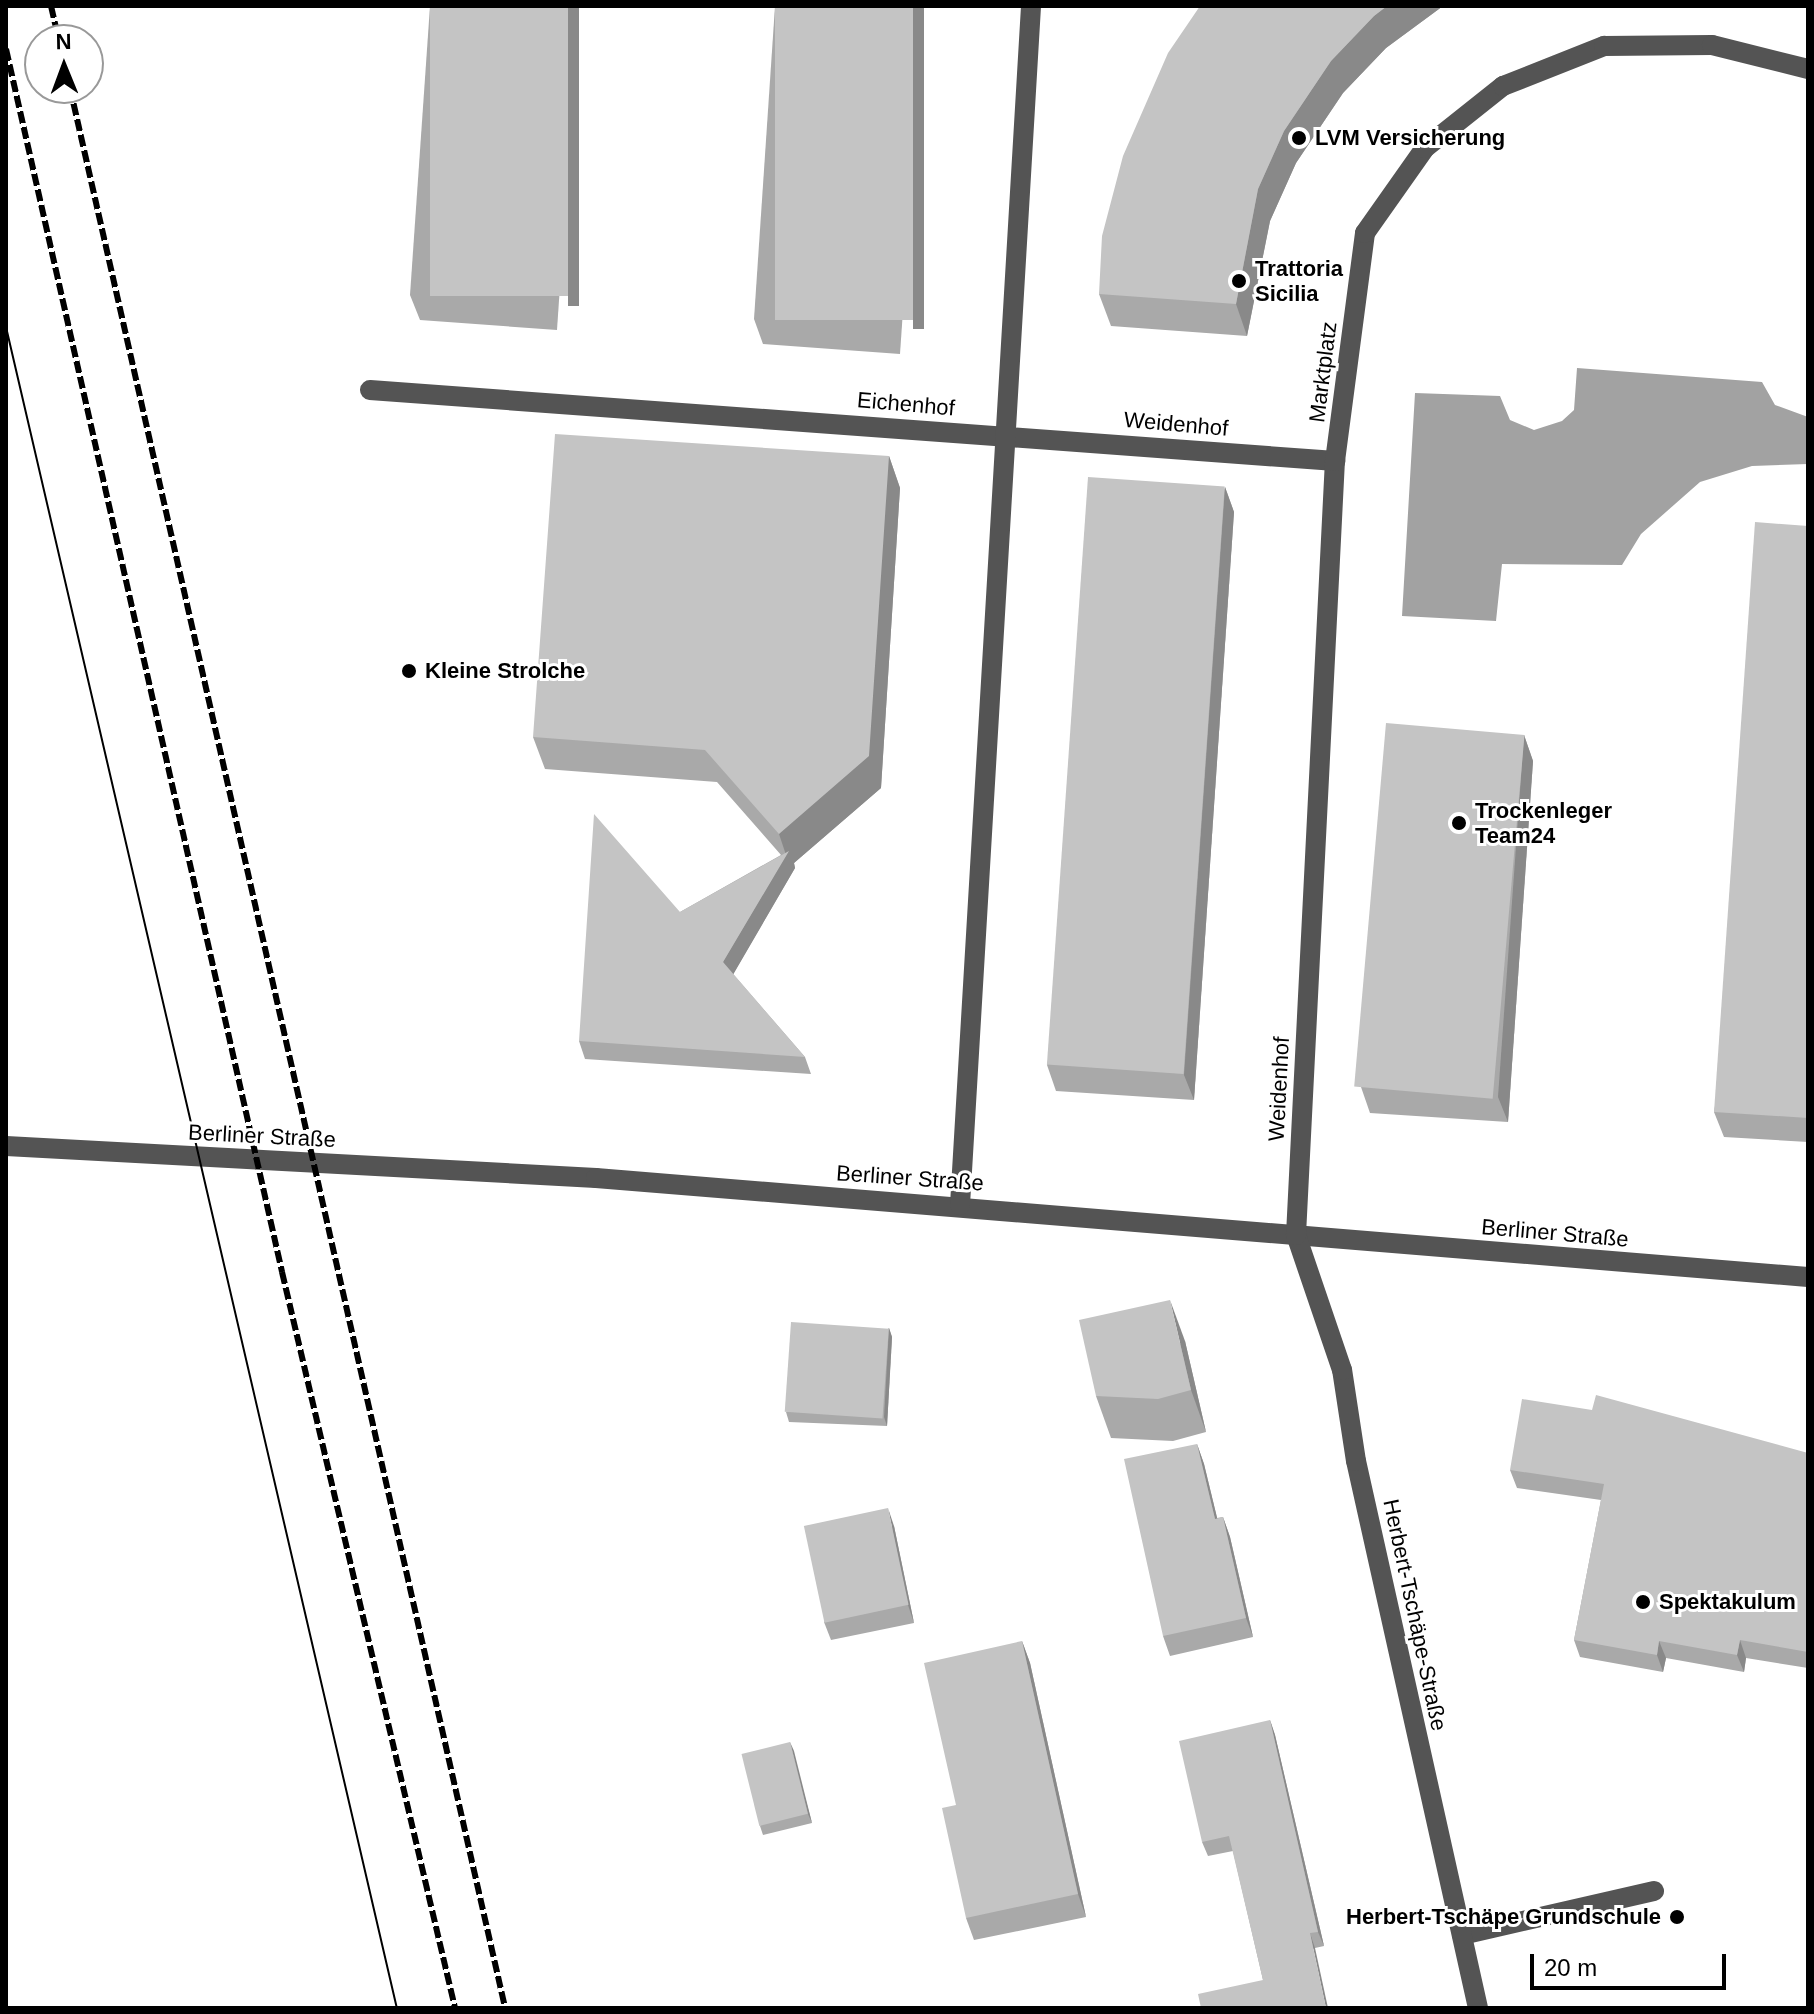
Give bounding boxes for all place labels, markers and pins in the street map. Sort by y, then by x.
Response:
place label: LVM Versicherung [1315,125,1505,151]
marker: LVM Versicherung [1290,129,1308,147]
place label: Trattoria Sicilia [1255,255,1343,306]
marker: Trattoria Sicilia [1230,272,1248,290]
place label: Kleine Strolche [425,658,585,684]
marker: Kleine Strolche [400,662,418,680]
place label: Trockenleger Team24 [1475,797,1612,848]
marker: Trockenleger Team24 [1450,814,1468,832]
place label: Spektakulum [1659,1589,1796,1615]
marker: Spektakulum [1634,1593,1652,1611]
place label: Herbert-Tschäpe Grundschule [1346,1904,1661,1930]
marker: Herbert-Tschäpe Grundschule [1668,1908,1686,1926]

